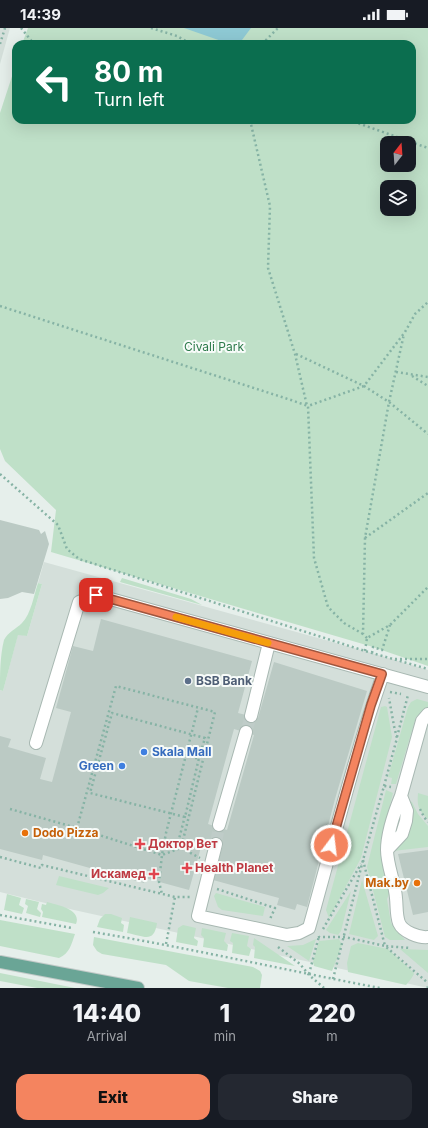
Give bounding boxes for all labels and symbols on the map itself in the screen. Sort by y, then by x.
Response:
north arrow [380,136,416,172]
park label: Civali Park [184,339,244,354]
pin [79,578,113,612]
place label: BSB Bank [196,673,252,688]
marker: BSB Bank [183,676,193,686]
place label: Skala Mall [152,744,212,759]
marker: Skala Mall [139,747,149,757]
place label: Green [79,758,114,773]
marker: Green [117,761,127,771]
position arrow [310,824,352,866]
place label: Dodo Pizza [33,825,99,840]
marker: Dodo Pizza [20,828,30,838]
place label: Доктор Вет [148,836,218,851]
marker: Доктор Вет [135,839,145,849]
place label: Health Planet [195,860,274,875]
marker: Health Planet [182,863,192,873]
place label: Искамед [91,866,146,881]
marker: Искамед [149,869,159,879]
place label: Mak.by [365,875,410,890]
marker: Mak.by [412,878,422,888]

